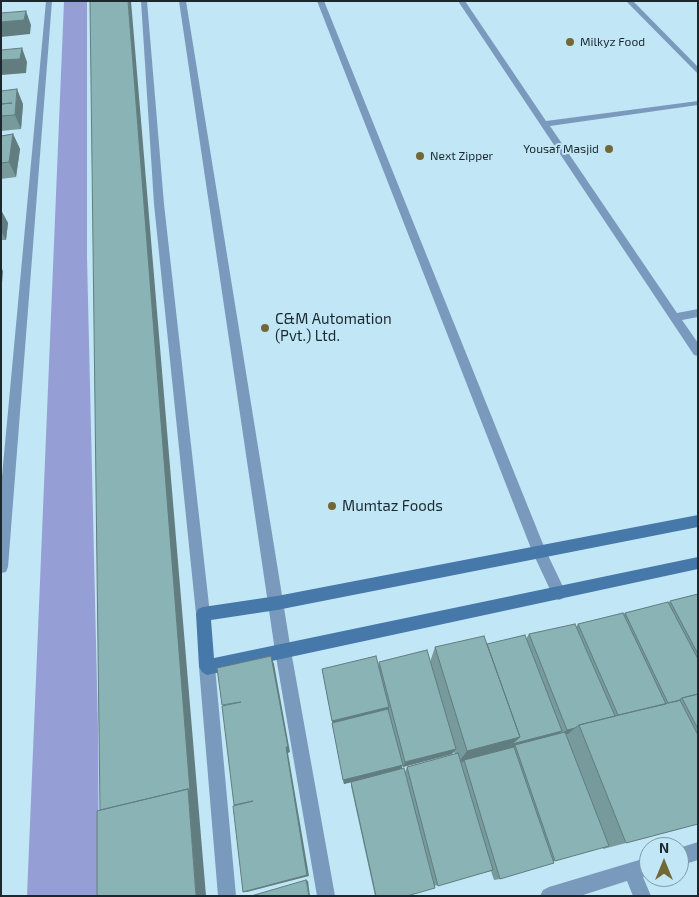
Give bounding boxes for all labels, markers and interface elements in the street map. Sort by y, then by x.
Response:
place label: Milkyz Food [580,35,645,49]
marker: Milkyz Food [564,36,576,48]
place label: Yousaf Masjid [523,142,599,156]
marker: Yousaf Masjid [603,143,615,155]
place label: Next Zipper [430,149,493,163]
marker: Next Zipper [414,150,426,162]
place label: C&M Automation (Pvt.) Ltd. [275,310,392,345]
marker: C&M Automation (Pvt.) Ltd. [259,322,271,334]
place label: Mumtaz Foods [342,497,443,515]
marker: Mumtaz Foods [326,500,338,512]
north arrow [639,837,689,887]
text: N [659,839,669,856]

